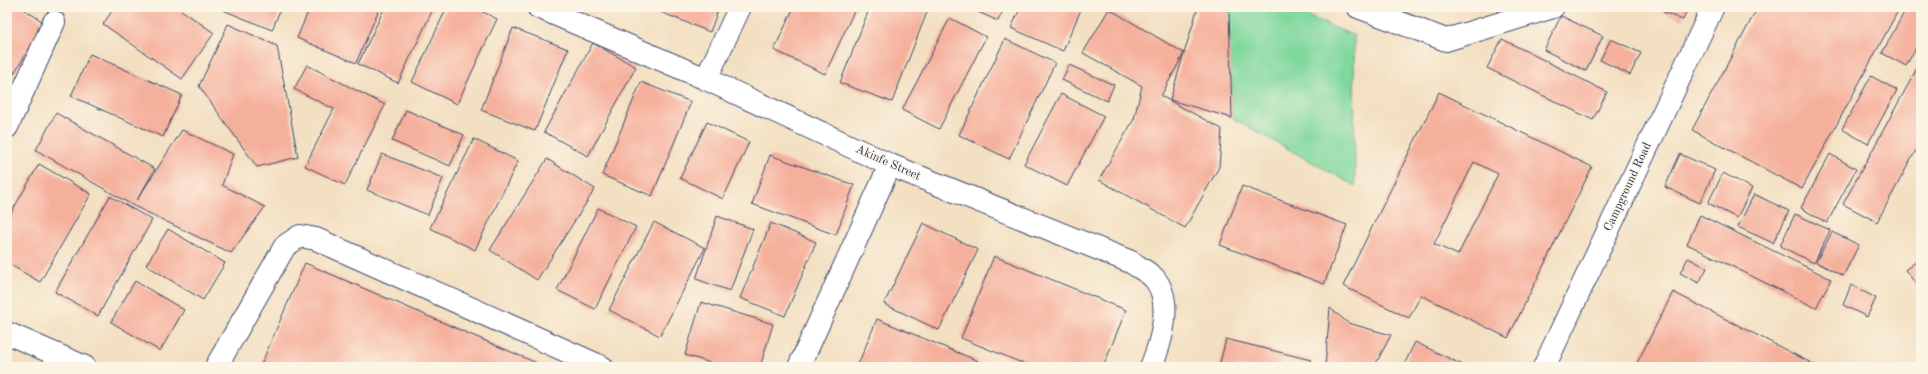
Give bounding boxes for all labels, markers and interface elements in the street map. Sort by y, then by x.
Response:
street label: Campground Road [1602,141,1654,233]
street label: Akinfe Street [854,143,922,183]

